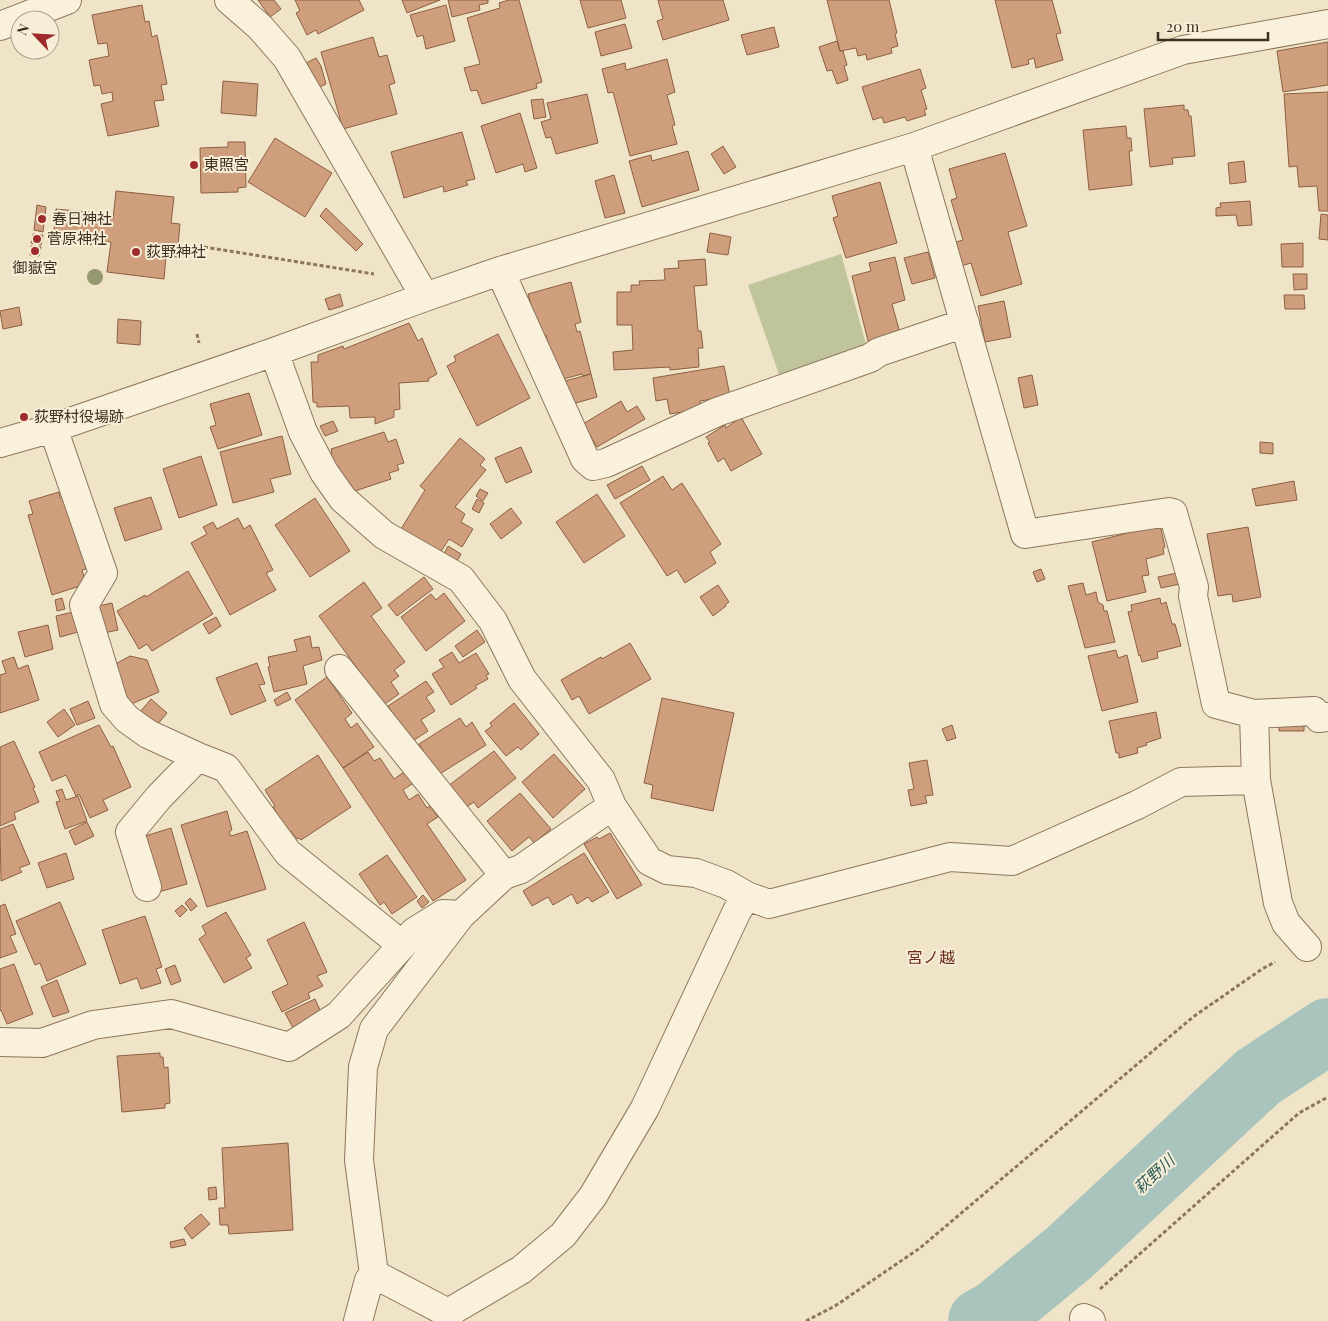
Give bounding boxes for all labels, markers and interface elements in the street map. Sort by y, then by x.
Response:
north arrow [10,10,60,60]
scale bar [1158,10,1268,42]
text: 20 m [1166,16,1200,36]
text: N [12,21,34,38]
place label: 東照宮 [204,154,249,174]
marker: 東照宮 [188,159,200,171]
place label: 春日神社 [52,208,112,228]
marker: 春日神社 [36,213,48,225]
place label: 菅原神社 [47,228,107,248]
marker: 菅原神社 [31,233,43,245]
place label: 荻野神社 [146,241,206,261]
marker: 御嶽宮 [29,245,41,257]
marker: 荻野神社 [130,246,142,258]
place label: 御嶽宮 [12,257,58,277]
place label: 荻野村役場跡 [34,406,124,426]
marker: 荻野村役場跡 [18,411,30,423]
district label: 宮ノ越 [907,946,955,967]
water label: 萩野川 [1129,1148,1180,1198]

